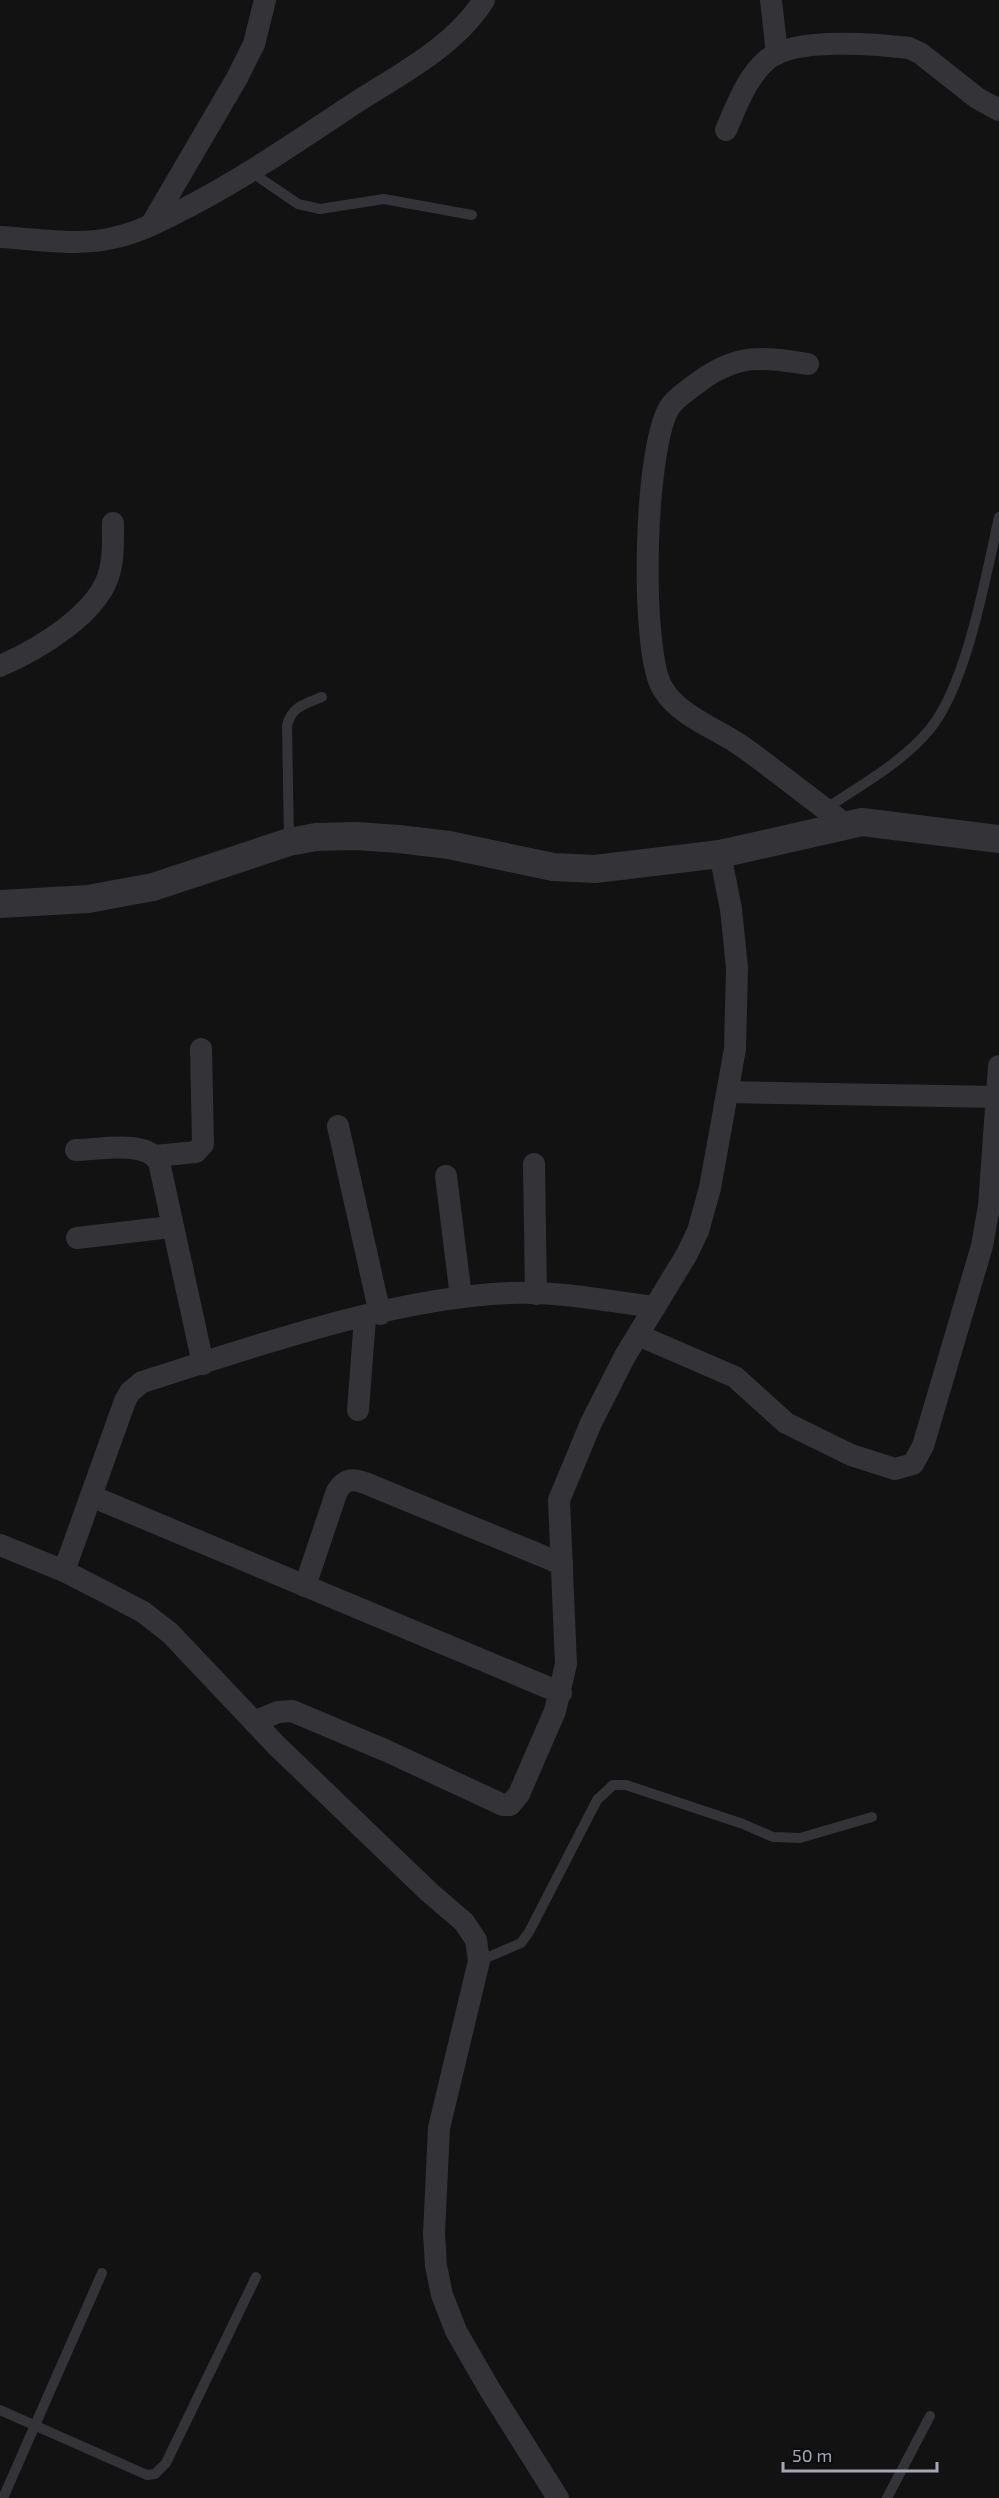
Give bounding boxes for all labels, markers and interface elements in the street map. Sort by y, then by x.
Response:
scale bar [783,2435,938,2473]
text: 50 m [792,2444,832,2466]

